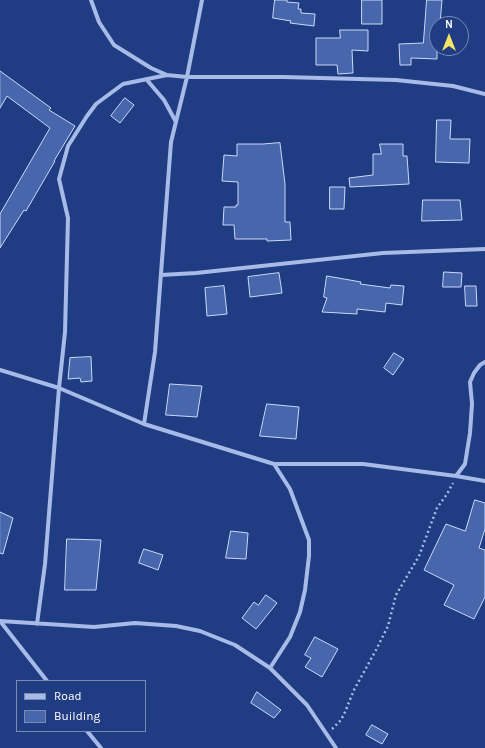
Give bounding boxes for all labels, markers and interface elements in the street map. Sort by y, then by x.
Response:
north arrow [429,16,469,56]
text: N [445,18,453,31]
legend [16,680,146,732]
text: Road [54,689,82,703]
text: Building [54,709,100,723]

